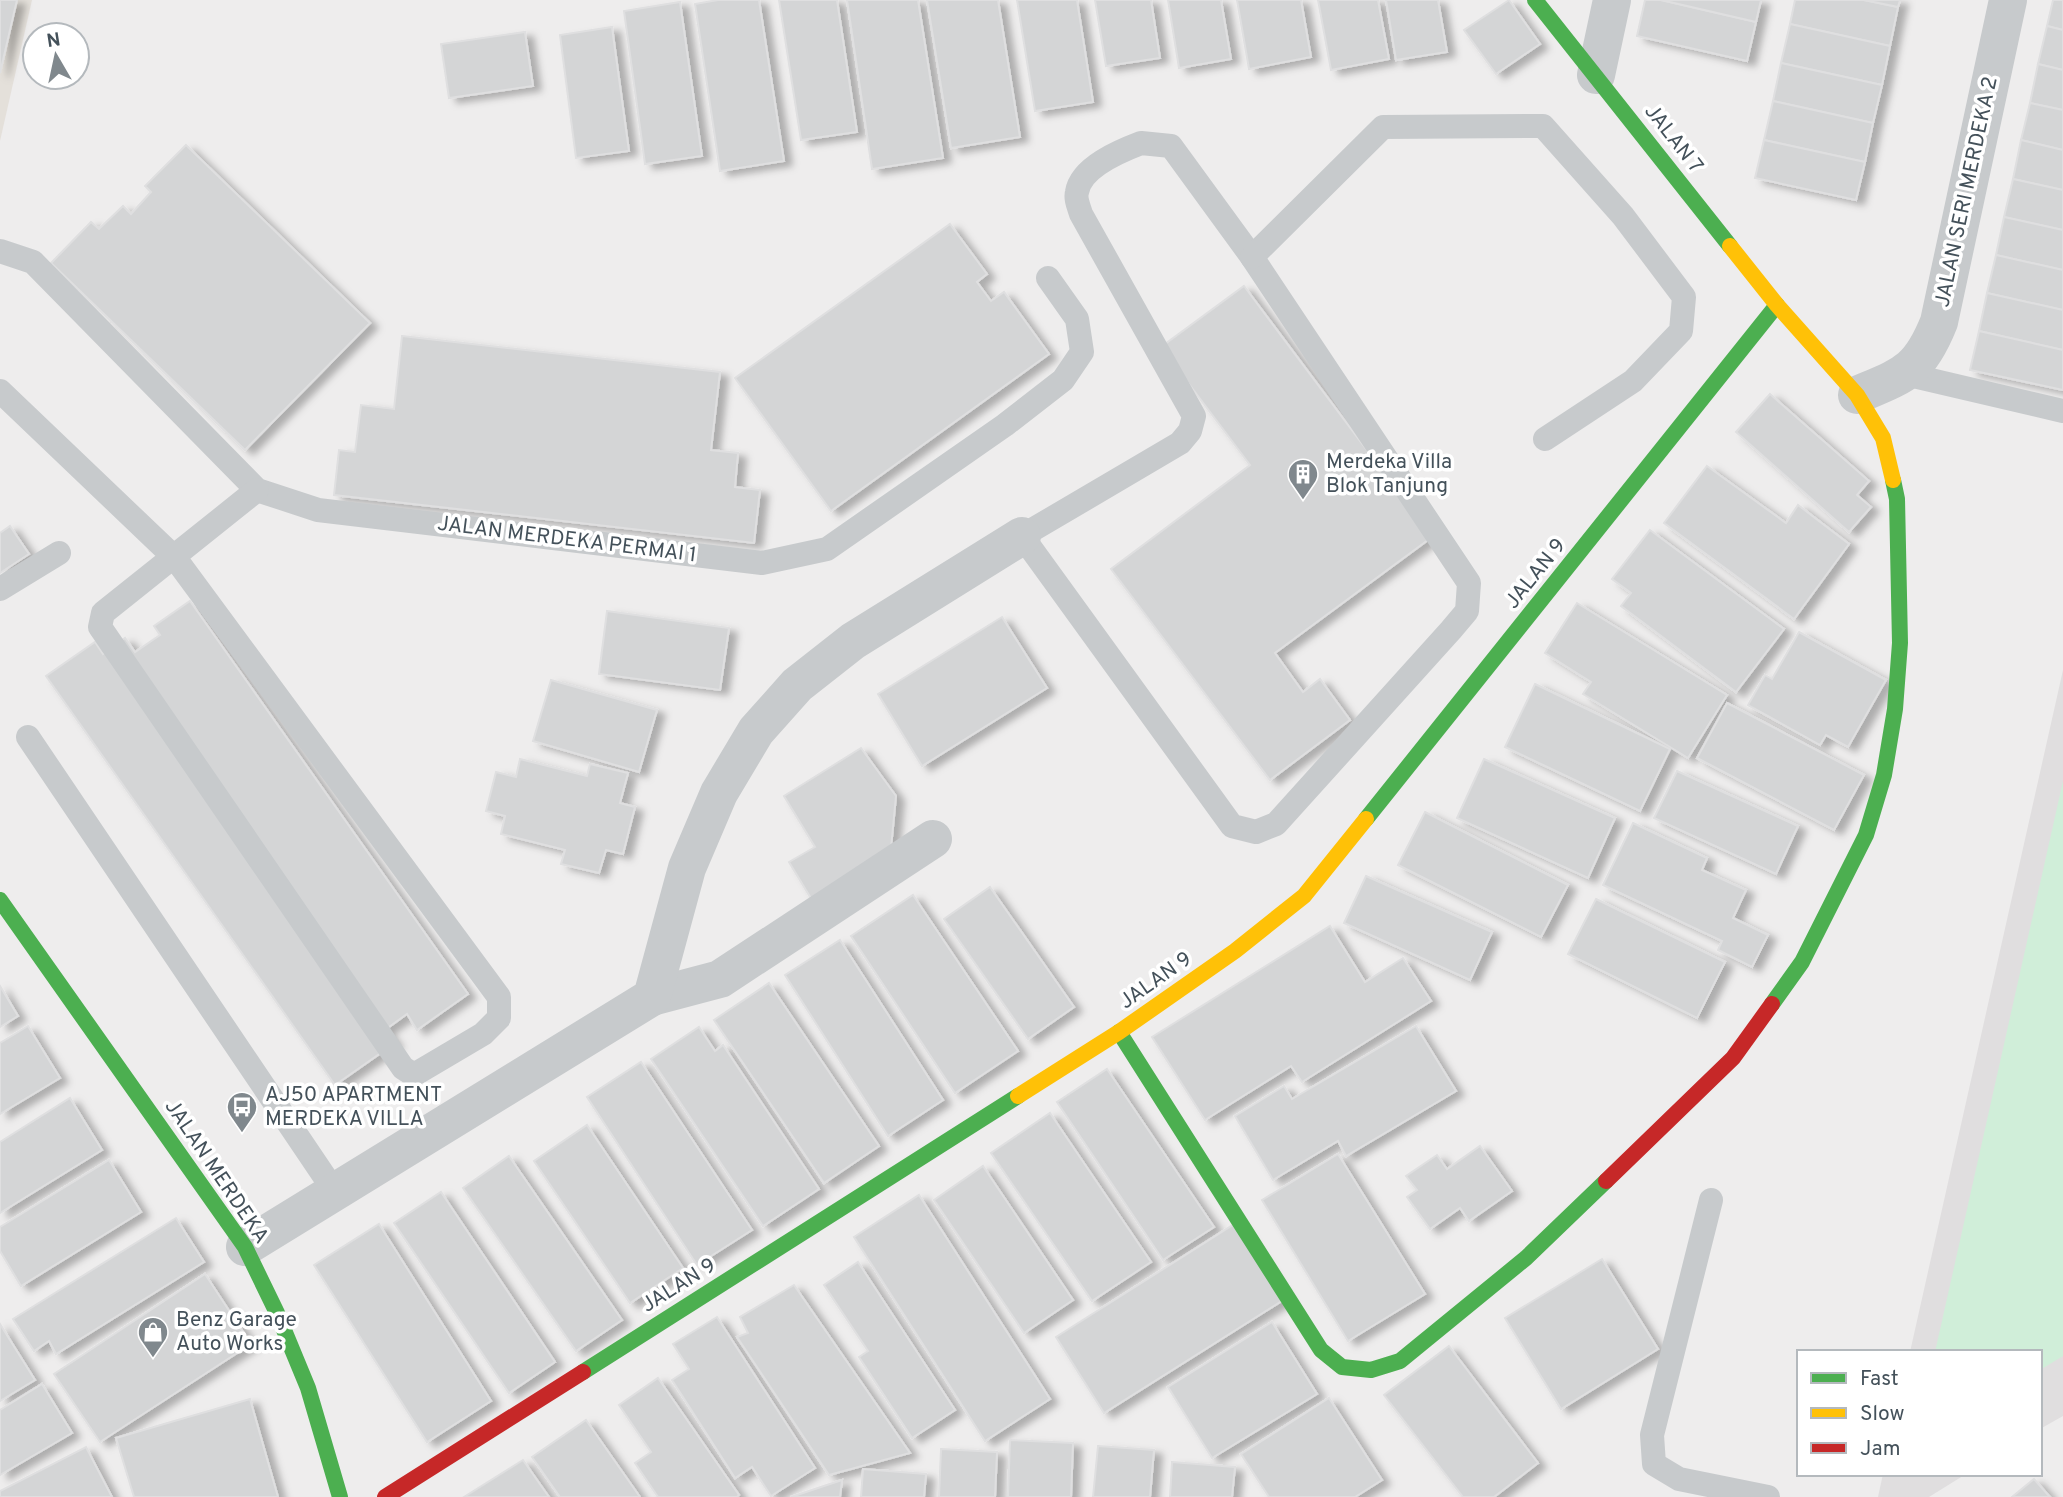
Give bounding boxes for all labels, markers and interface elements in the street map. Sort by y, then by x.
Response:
north arrow [21,21,91,91]
text: N [45,28,62,54]
street label: JALAN SERI MERDEKA 2 [1929,74,2005,310]
street label: JALAN 7 [1638,99,1708,179]
place label: Merdeka Villa Blok Tanjung [1326,449,1452,500]
building icon: Merdeka Villa Blok Tanjung [1286,457,1320,501]
street label: JALAN MERDEKA PERMAI 1 [436,511,698,569]
street label: JALAN 9 [1499,533,1573,615]
street label: JALAN 9 [1114,946,1198,1016]
place label: AJ50 APARTMENT MERDEKA VILLA [265,1082,442,1133]
bus stop icon: AJ50 APARTMENT MERDEKA VILLA [225,1090,259,1134]
street label: JALAN MERDEKA [158,1095,274,1249]
street label: JALAN 9 [637,1253,721,1319]
place label: Benz Garage Auto Works [176,1307,297,1358]
shop icon: Benz Garage Auto Works [136,1315,170,1359]
legend [1797,1350,2042,1476]
text: Fast [1860,1366,1899,1393]
text: Slow [1860,1401,1905,1428]
text: Jam [1860,1436,1901,1463]

